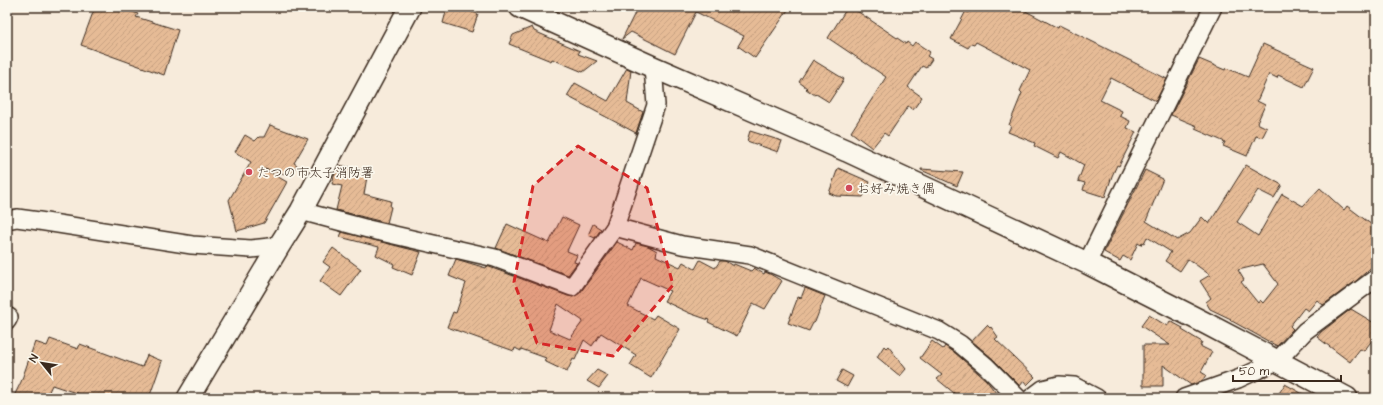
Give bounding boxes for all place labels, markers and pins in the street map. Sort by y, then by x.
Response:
place label: たつの市太子消防署 [257,164,374,182]
marker: たつの市太子消防署 [244,167,254,177]
place label: お好み焼き偶 [857,180,935,198]
marker: お好み焼き偶 [844,183,854,193]

